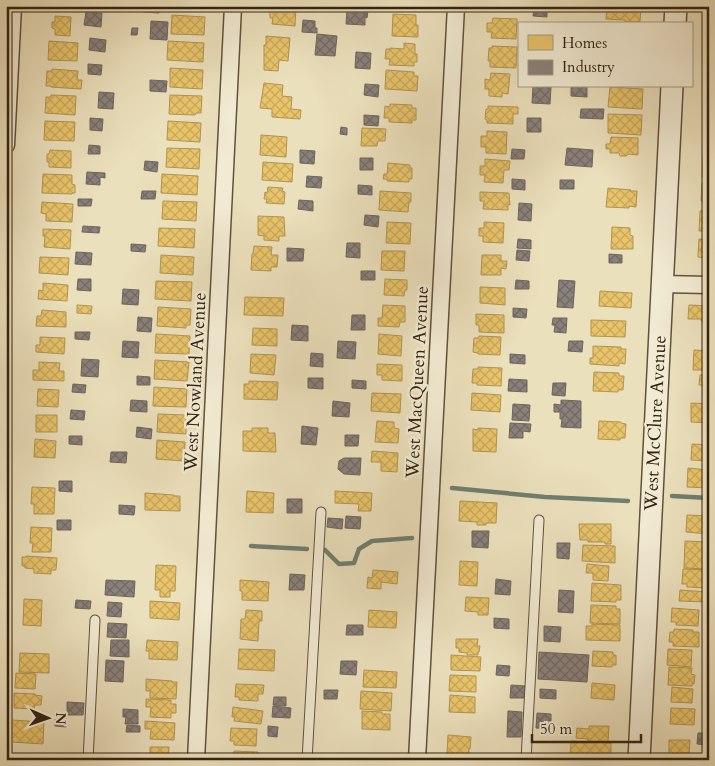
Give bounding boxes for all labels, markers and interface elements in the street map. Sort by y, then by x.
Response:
legend [518,22,692,88]
text: Homes [562,33,607,53]
text: Industry [562,57,615,77]
street label: West MacQueen Avenue [400,285,435,480]
street label: West Nowland Avenue [178,292,213,473]
street label: West McClure Avenue [638,335,673,513]
north arrow [22,694,72,744]
scale bar [532,711,641,743]
text: N [51,712,70,725]
text: 50 m [540,719,572,739]

